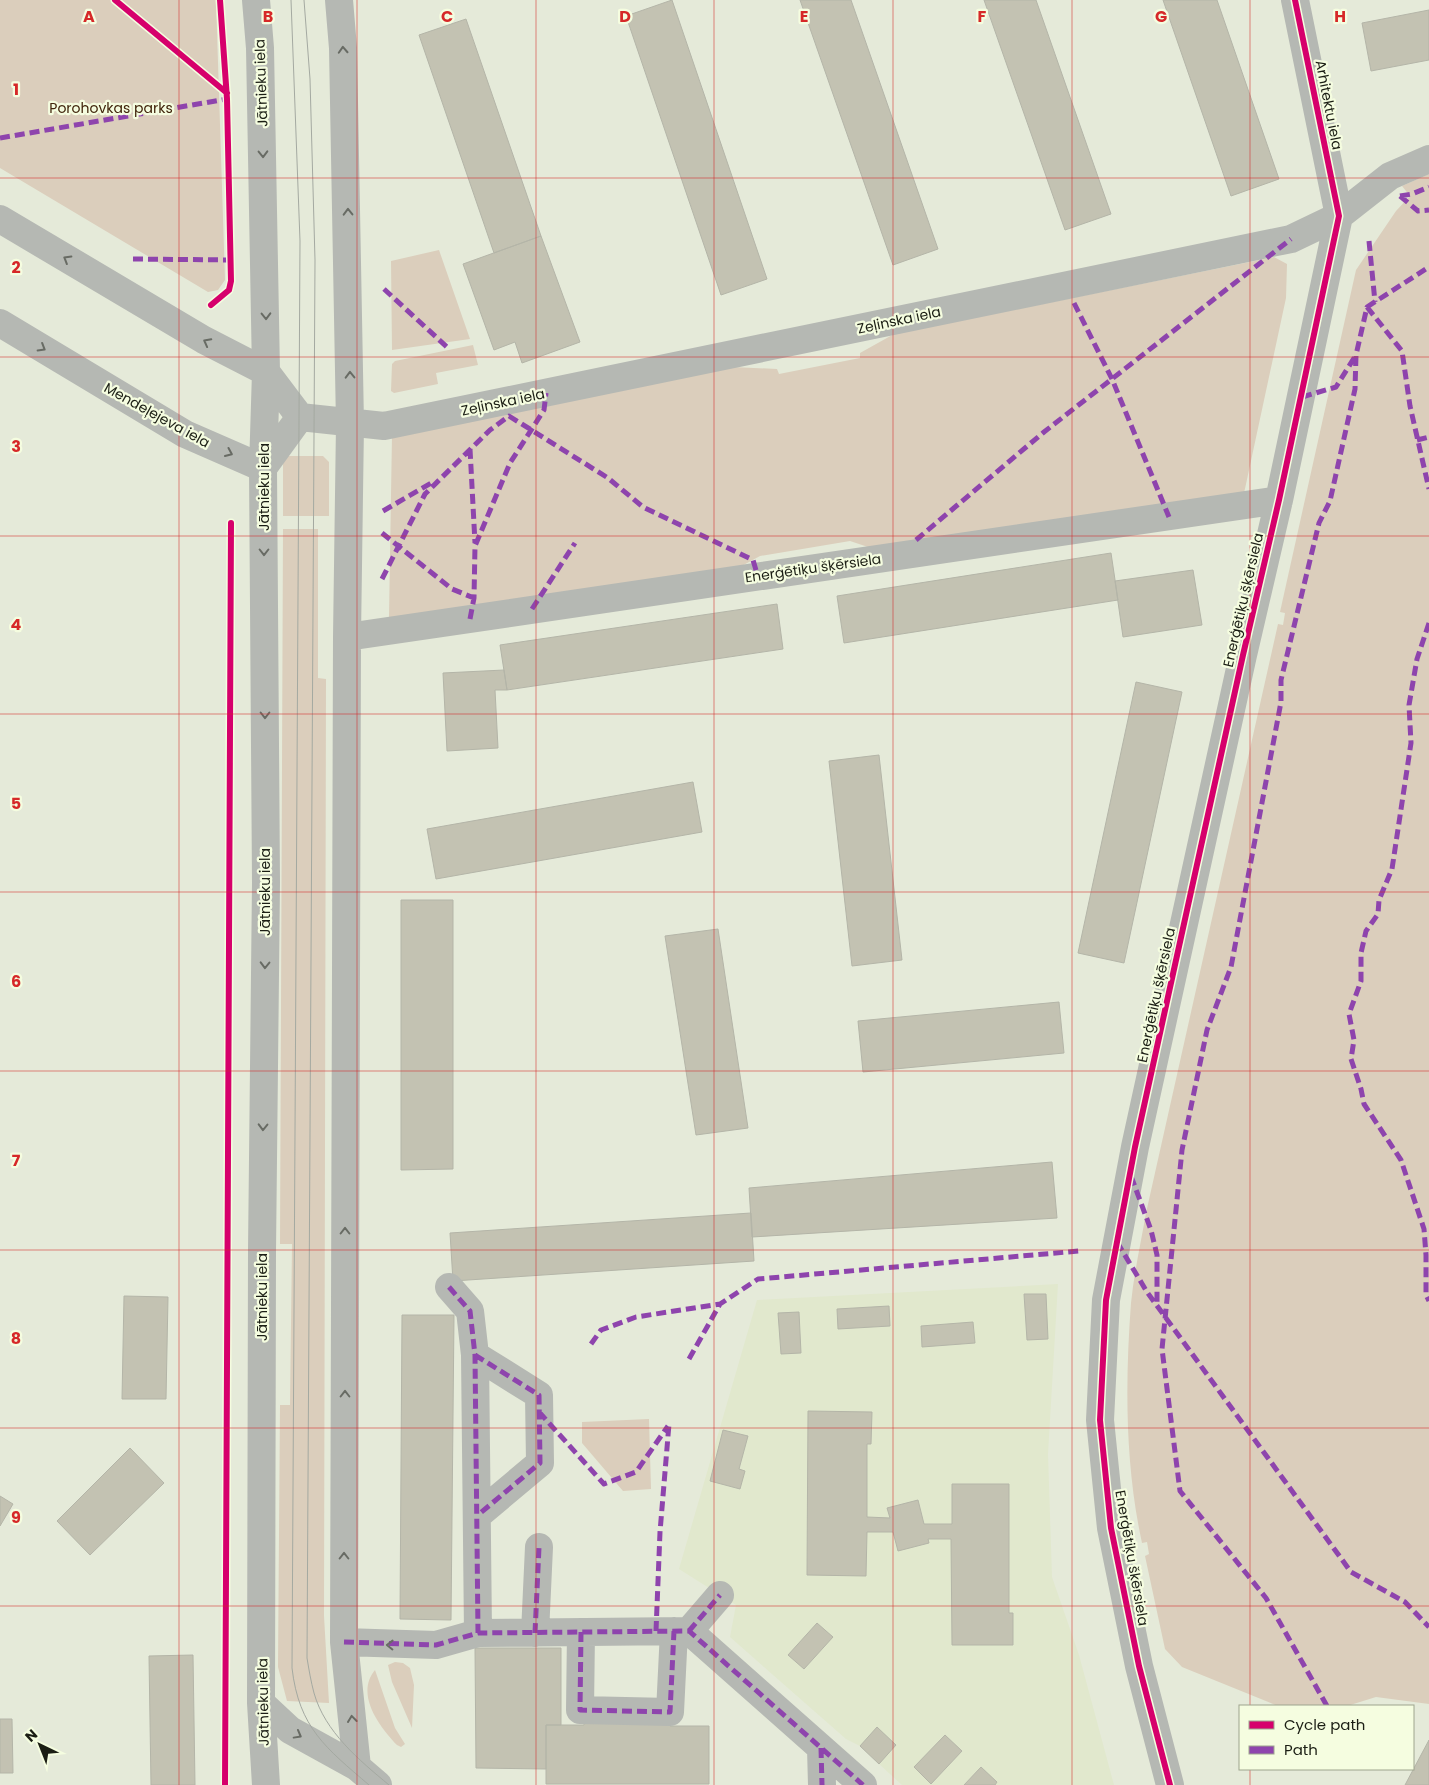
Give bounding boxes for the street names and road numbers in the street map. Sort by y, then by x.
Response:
street label: Jātnieku iela [249,39,273,127]
street label: Arhitektu iela [1311,58,1347,152]
street label: Zeļinska iela [855,301,943,339]
street label: Mendeļejeva iela [100,378,214,452]
street label: Zeļinska iela [459,383,547,421]
street label: Jātnieku iela [254,443,274,531]
street label: Enerģētiķu šķērsiela [1218,531,1268,669]
street label: Enerģētiķu šķērsiela [744,549,882,587]
street label: Jātnieku iela [255,848,275,936]
street label: Enerģētiķu šķērsiela [1132,926,1180,1064]
street label: Jātnieku iela [252,1253,272,1341]
street label: Enerģētiķu šķērsiela [1110,1489,1154,1627]
street label: Jātnieku iela [252,1658,274,1746]

